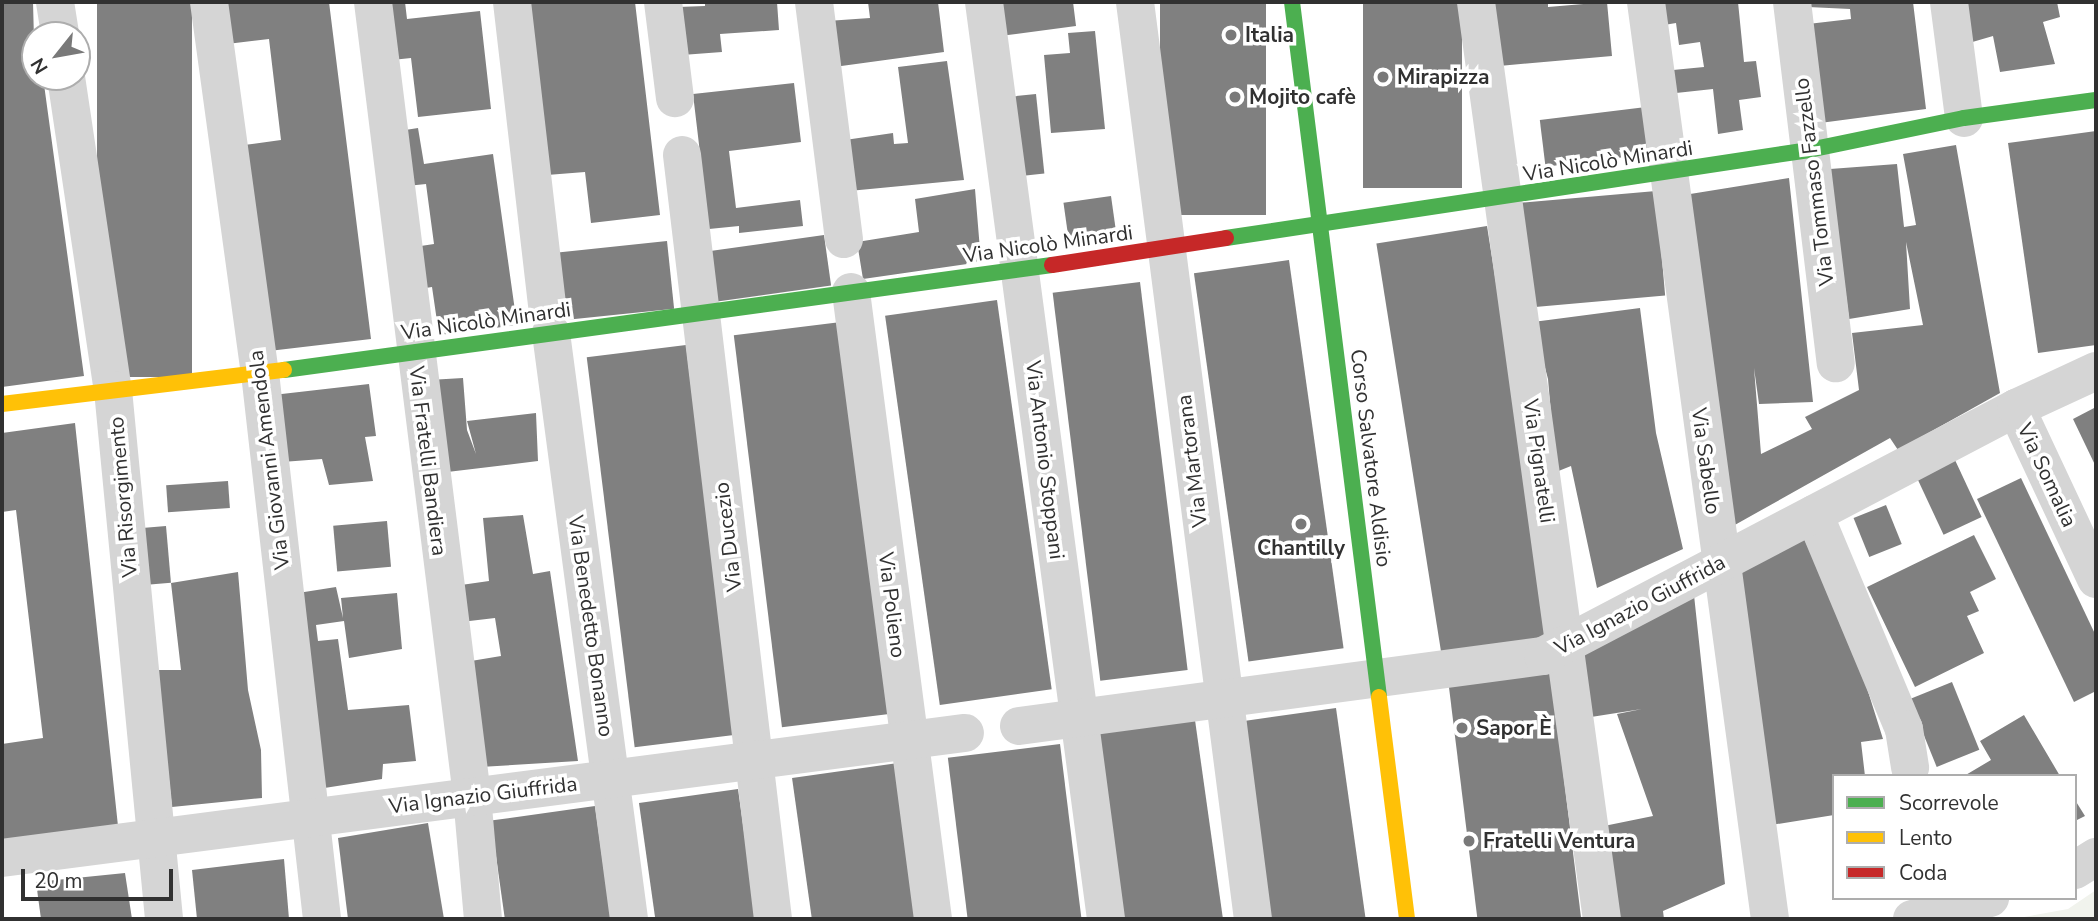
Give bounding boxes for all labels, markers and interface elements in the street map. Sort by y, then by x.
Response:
north arrow [21,21,91,91]
place label: Italia [1245,22,1294,48]
marker: Italia [1223,27,1239,43]
text: N [25,53,55,79]
place label: Mirapizza [1397,64,1489,90]
marker: Mirapizza [1375,69,1391,85]
street label: Via Tommaso Fazzello [1789,77,1839,287]
place label: Mojito cafè [1249,84,1356,110]
marker: Mojito cafè [1227,89,1243,105]
street label: Via Nicolò Minardi [1522,135,1694,187]
street label: Via Nicolò Minardi [962,220,1134,268]
street label: Via Nicolò Minardi [400,297,572,345]
street label: Corso Salvatore Aldisio [1345,348,1397,568]
street label: Via Giovanni Amendola [243,349,295,571]
street label: Via Antonio Stoppani [1020,359,1070,561]
street label: Via Fratelli Bandiera [404,365,452,557]
street label: Via Martorana [1171,393,1213,529]
street label: Via Pignatelli [1518,397,1560,525]
street label: Via Sabello [1686,406,1726,516]
street label: Via Risorgimento [103,416,143,578]
street label: Via Somalia [2012,419,2082,531]
street label: Via Ducezio [709,481,747,593]
street label: Via Benedetto Bonanno [563,514,619,738]
marker: Chantilly [1293,516,1309,532]
place label: Chantilly [1257,535,1345,561]
street label: Via Ignazio Giuffrida [1550,549,1730,661]
street label: Via Polieno [873,551,911,659]
place label: Sapor È [1476,715,1552,741]
marker: Sapor È [1454,720,1470,736]
street label: Via Ignazio Giuffrida [387,771,579,819]
legend [1832,774,2077,900]
text: Scorrevole [1899,789,1999,817]
text: Lento [1899,824,1952,852]
place label: Fratelli Ventura [1483,828,1635,854]
marker: Fratelli Ventura [1461,833,1477,849]
scale bar [24,855,177,899]
text: Coda [1899,859,1947,887]
text: 20 m [34,867,83,895]

